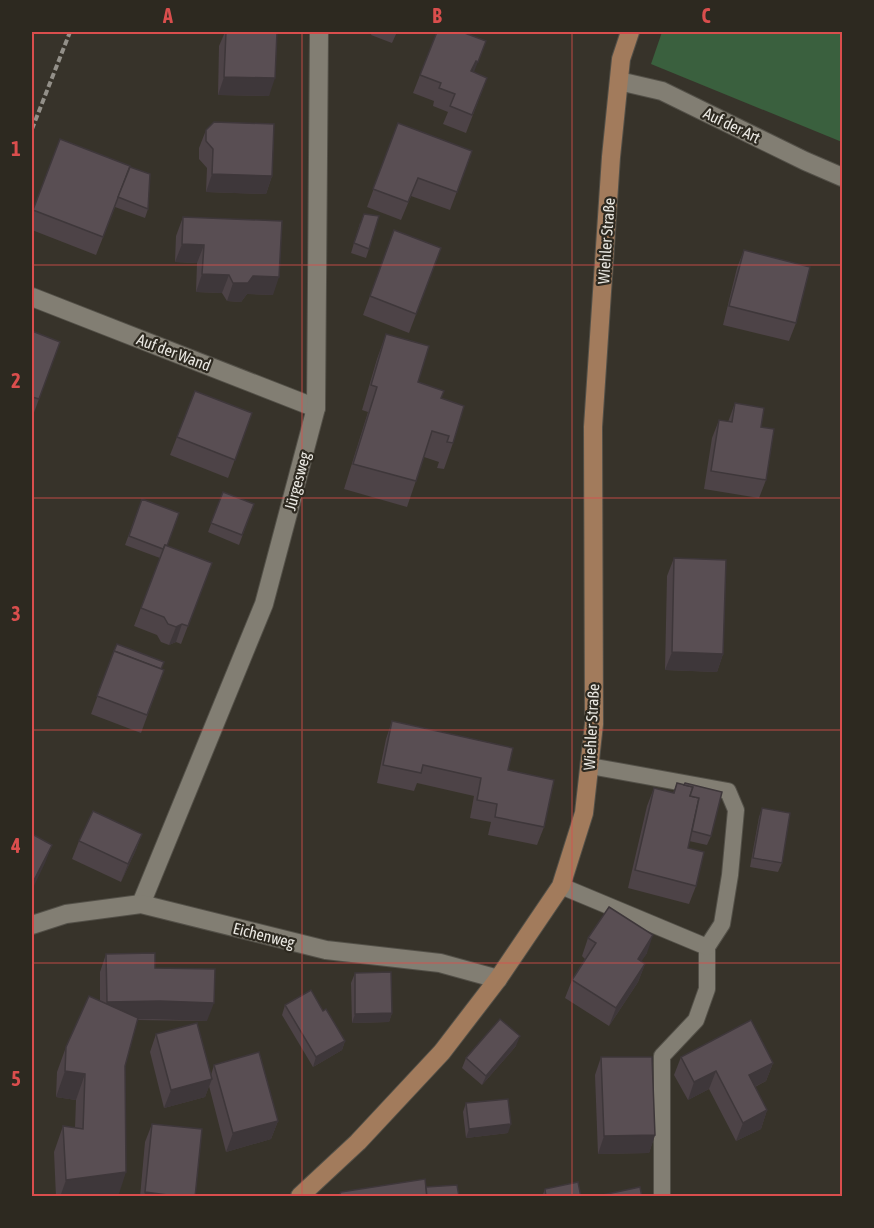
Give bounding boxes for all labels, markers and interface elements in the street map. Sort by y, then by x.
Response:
text: A [162,4,173,27]
text: B [432,4,442,27]
text: C [702,4,711,27]
street label: Auf der Art [701,104,764,147]
text: 1 [11,137,21,160]
street label: Wiehler Straße [594,197,618,285]
street label: Auf der Wand [134,330,214,374]
text: 2 [11,369,21,392]
street label: Jürgesweg [281,450,314,513]
text: 3 [11,602,21,625]
street label: Wiehler Straße [580,683,602,771]
text: 4 [10,834,21,857]
street label: Eichenweg [231,919,297,952]
text: 5 [11,1067,21,1090]

